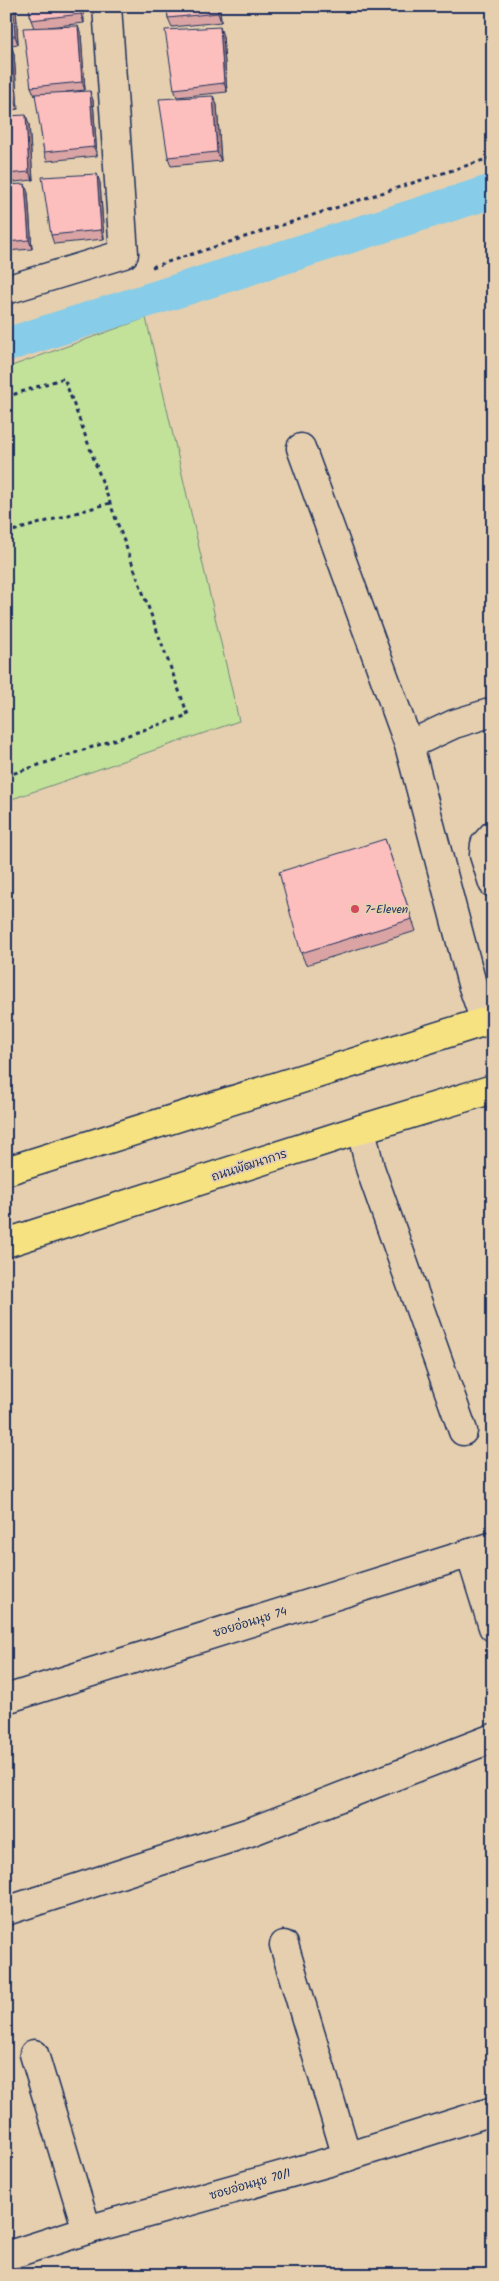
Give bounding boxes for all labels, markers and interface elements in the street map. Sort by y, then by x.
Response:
place label: 7-Eleven [365,900,408,919]
marker: 7-Eleven [349,903,361,915]
street label: ถนนพัฒนาการ [209,1144,289,1187]
street label: ซอยอ่อนนุช 74 [211,1602,290,1643]
street label: ซอยอ่อนนุช 70/1 [207,2164,293,2205]

